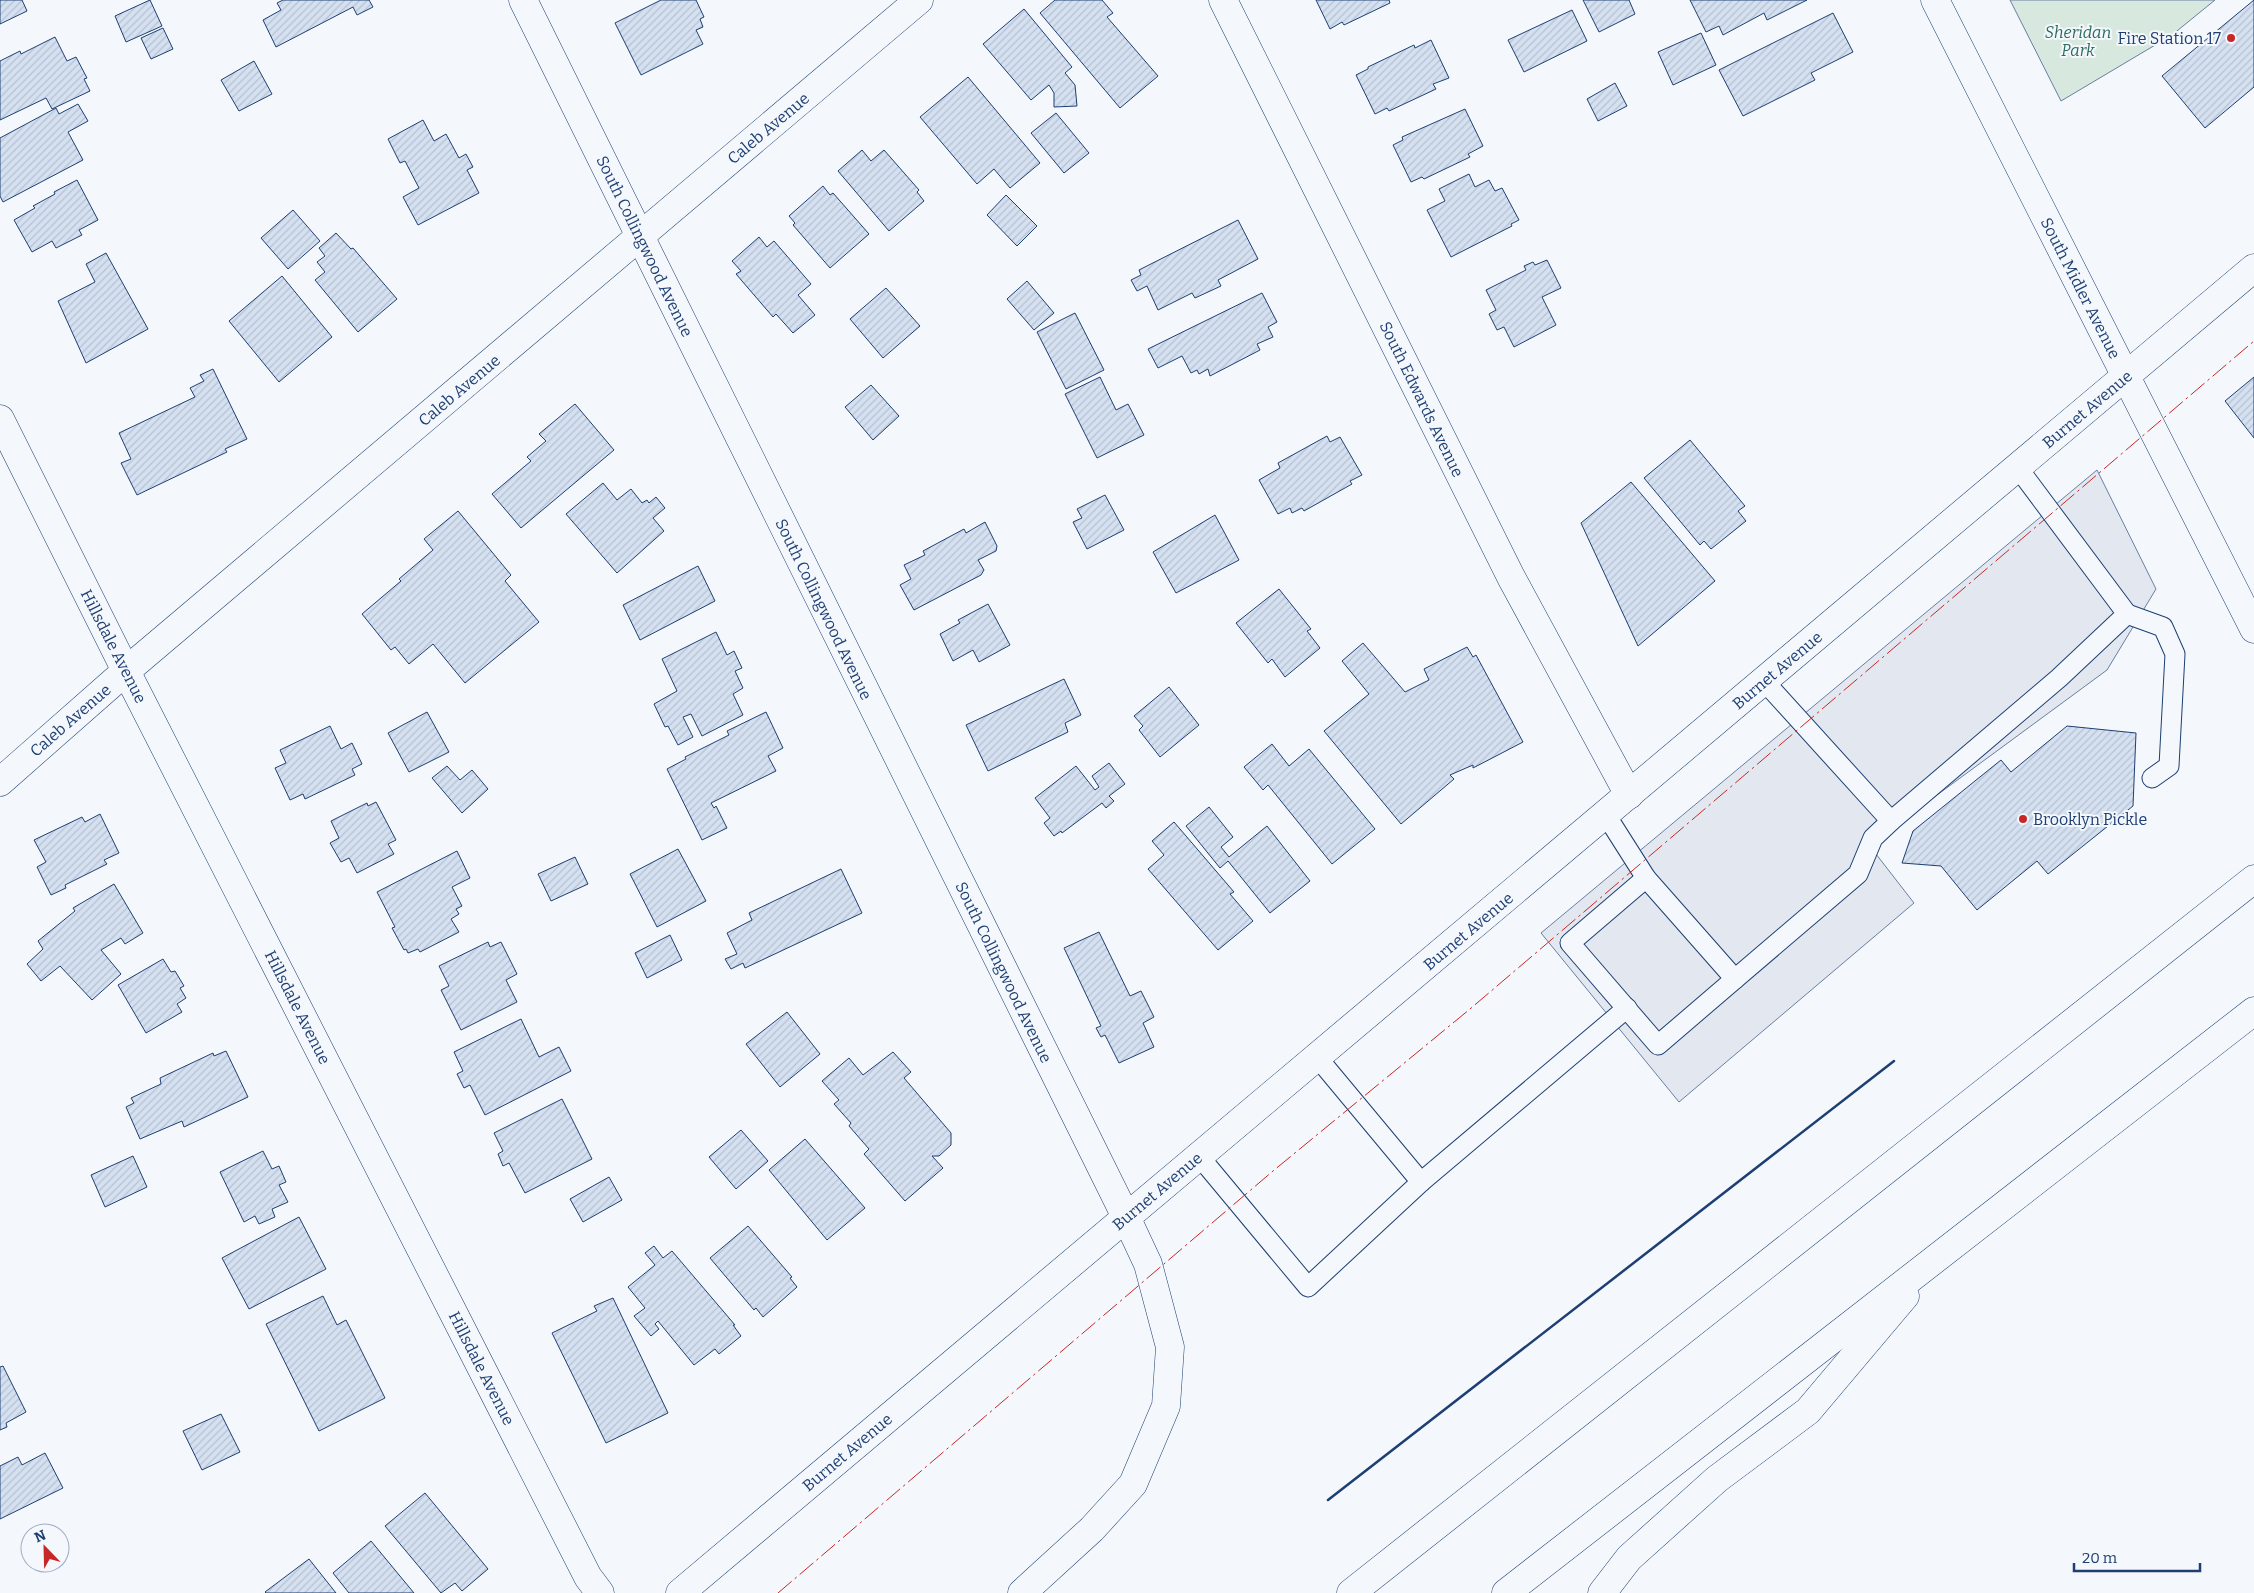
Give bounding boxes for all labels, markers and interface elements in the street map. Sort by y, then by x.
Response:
park label: Sheridan Park [2045,23,2111,60]
place label: Fire Station 17 [2118,29,2221,48]
marker: Fire Station 17 [2225,32,2237,44]
street label: Caleb Avenue [724,89,813,168]
street label: South Collingwood Avenue [592,153,697,340]
street label: South Midler Avenue [2037,215,2124,362]
street label: South Edwards Avenue [1376,318,1468,480]
street label: Caleb Avenue [415,351,504,430]
street label: Burnet Avenue [2039,366,2136,452]
street label: South Collingwood Avenue [771,516,876,703]
street label: Hillsdale Avenue [77,586,150,706]
street label: Burnet Avenue [1729,627,1826,713]
street label: Caleb Avenue [26,680,115,761]
place label: Brooklyn Pickle [2033,810,2147,829]
marker: Brooklyn Pickle [2017,813,2029,825]
street label: South Collingwood Avenue [951,879,1056,1066]
street label: Burnet Avenue [1420,888,1517,974]
street label: Hillsdale Avenue [261,947,334,1067]
street label: Burnet Avenue [1109,1148,1206,1234]
street label: Hillsdale Avenue [445,1308,518,1428]
street label: Burnet Avenue [799,1409,896,1495]
north arrow [20,1523,70,1573]
text: N [32,1526,49,1546]
scale bar [2074,1540,2200,1572]
text: 20 m [2082,1549,2118,1567]

